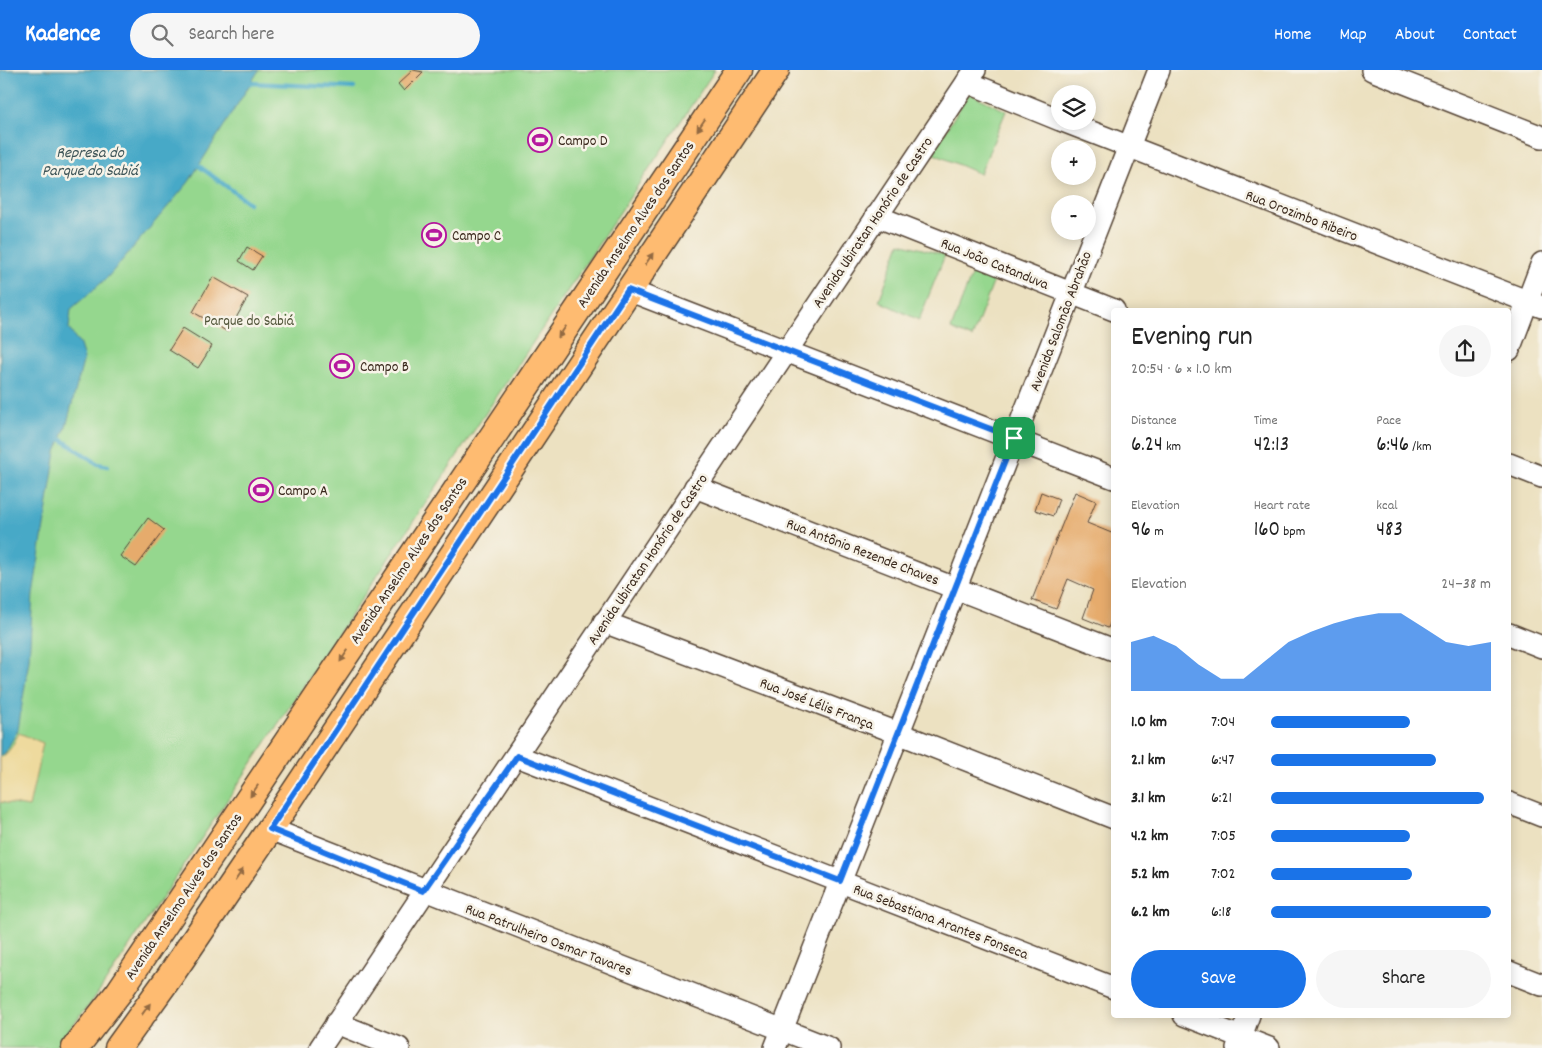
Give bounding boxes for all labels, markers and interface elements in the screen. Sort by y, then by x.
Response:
search box [130,13,480,58]
text: Kadence [25,18,100,52]
icon: search [148,21,176,49]
text: Search here [188,22,274,49]
text: Home [1274,23,1311,48]
text: Map [1339,23,1367,48]
text: About [1395,23,1435,48]
text: Contact [1463,23,1517,48]
map controls [1051,85,1096,240]
button: layers [1051,85,1096,130]
one-way arrow [696,118,706,131]
sports icon: Campo D [527,127,553,153]
place label: Campo D [558,131,608,153]
street label: Avenida Ubiratan Honório de Castro [808,133,939,313]
street label: Avenida Anselmo Alves dos Santos [572,137,701,313]
button: + [1051,140,1096,185]
water label: Represa do Parque do Sabiá [42,142,140,183]
street label: Rua Orozimbo Ribeiro [1242,185,1361,248]
button: − [1051,195,1096,240]
sports icon: Campo C [421,222,447,248]
place label: Campo C [452,226,501,248]
street label: Rua João Catanduva [937,233,1052,297]
street label: Avenida Salomão Abrahão [1025,248,1099,395]
one-way arrow [644,252,654,266]
park label: Parque do Sabiá [204,311,295,333]
text: Evening run [1131,319,1253,359]
one-way arrow [557,325,567,339]
button: share [1439,325,1491,377]
sports icon: Campo B [329,353,355,379]
place label: Campo B [360,357,409,379]
text: 20:54 · 6 × 1.0 km [1131,358,1232,381]
text: Distance [1131,411,1177,431]
text: Time [1254,411,1278,431]
text: Pace [1376,411,1401,431]
pin [993,417,1035,459]
icon: arrive [1000,424,1028,452]
text: 6.24 [1131,431,1163,461]
text: 42:13 [1254,431,1289,461]
text: 6:46 [1376,431,1409,461]
text: km [1163,437,1181,457]
text: /km [1409,437,1432,457]
street label: Avenida Ubiratan Honório de Castro [583,470,714,650]
street label: Avenida Anselmo Alves dos Santos [345,473,474,649]
sports icon: Campo A [248,477,274,503]
place label: Campo A [278,481,328,503]
text: Elevation [1131,496,1180,516]
text: Heart rate [1254,496,1310,516]
text: kcal [1376,496,1398,516]
street label: Rua Antônio Rezende Chaves [783,514,942,592]
text: 96 [1131,516,1151,546]
text: 160 [1254,516,1280,546]
text: 483 [1376,516,1403,546]
text: m [1151,522,1164,542]
text: bpm [1280,522,1305,542]
text: Elevation [1131,573,1187,596]
text: 24–38 m [1441,573,1491,596]
one-way arrow [339,649,349,662]
street label: Rua José Lélis França [756,673,877,737]
text: 1.0 km [1131,711,1167,734]
text: 7:04 [1211,711,1235,734]
text: 2.1 km [1131,749,1165,772]
text: 6:47 [1211,749,1234,772]
one-way arrow [249,784,258,797]
text: 3.1 km [1131,787,1165,810]
text: 6:21 [1211,787,1232,810]
street label: Avenida Anselmo Alves dos Santos [120,809,249,985]
text: 4.2 km [1131,825,1169,848]
text: 7:05 [1211,825,1236,848]
text: 5.2 km [1131,863,1169,886]
text: 7:02 [1211,863,1236,886]
one-way arrow [234,868,244,881]
street label: Rua Sebastiana Arantes Fonseca [850,879,1032,967]
street label: Rua Patrulheiro Osmar Tavares [462,899,635,983]
text: 6.2 km [1131,901,1170,924]
text: 6:18 [1211,901,1231,924]
button: Save [1131,950,1306,1008]
button: Share [1316,950,1491,1008]
one-way arrow [141,1002,151,1015]

